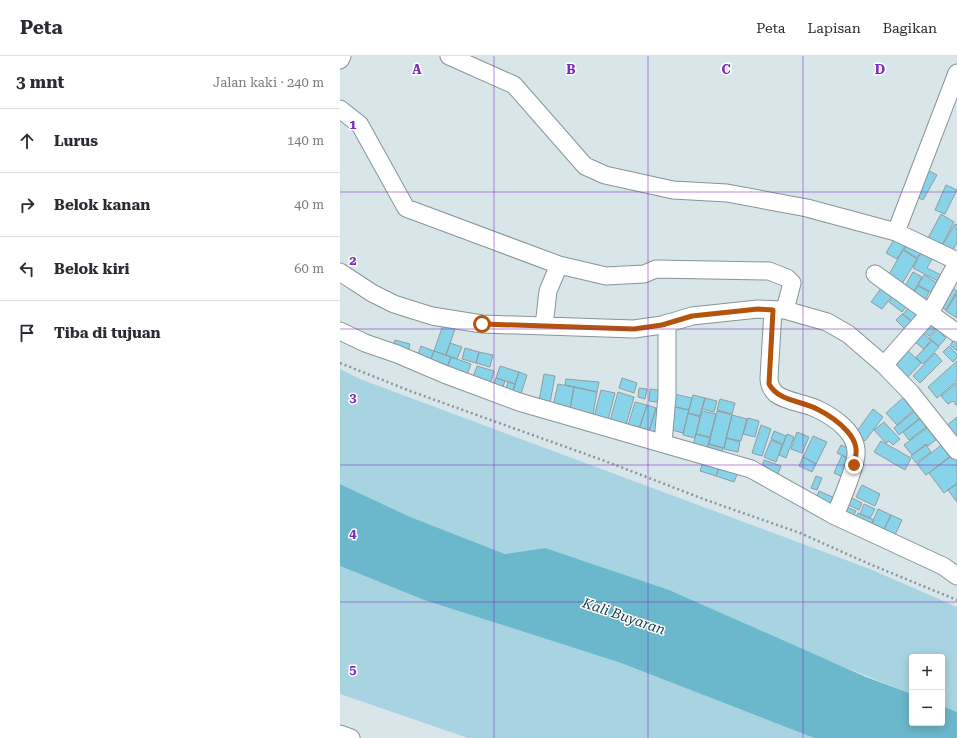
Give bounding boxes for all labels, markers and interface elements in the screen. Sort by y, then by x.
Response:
text: Peta [20,16,63,39]
text: Peta [756,20,785,36]
text: Lapisan [807,20,861,36]
text: Bagikan [883,20,937,36]
text: A [412,62,422,77]
text: B [566,62,576,77]
text: C [721,62,731,77]
text: D [875,62,885,77]
text: 3 mnt [16,72,65,92]
text: Jalan kaki · 240 m [213,75,324,90]
text: 1 [349,117,357,132]
icon: ahead [16,130,38,152]
text: Lurus [54,132,98,150]
text: 140 m [287,133,324,148]
icon: right [16,194,38,216]
text: Belok kanan [54,196,150,214]
text: 40 m [294,197,324,212]
text: 2 [349,253,357,268]
icon: left [16,258,38,280]
text: Belok kiri [54,260,130,278]
text: 60 m [294,261,324,276]
route start [473,315,491,333]
icon: arrive [16,322,38,344]
text: Tiba di tujuan [54,324,161,342]
text: 3 [349,390,357,405]
route end [845,456,863,474]
text: 4 [349,526,357,541]
water label: Kali Buyaran [580,594,668,638]
map controls [909,654,945,726]
button: + [909,654,945,690]
text: 5 [349,662,357,677]
button: − [909,690,945,726]

